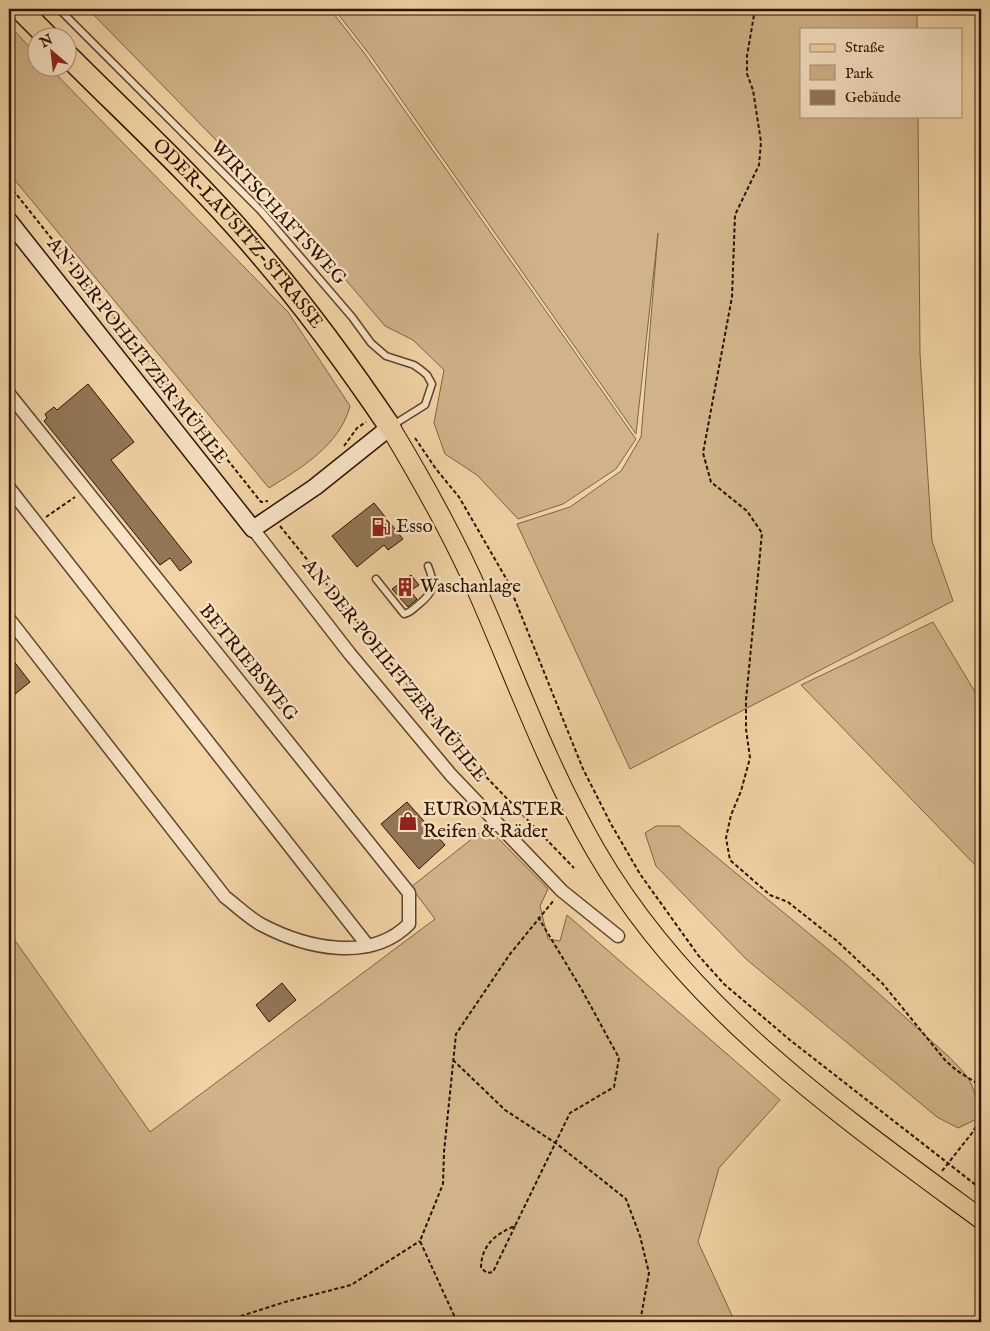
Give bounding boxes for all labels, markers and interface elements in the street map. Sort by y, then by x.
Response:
north arrow [28,28,78,78]
legend [800,28,962,118]
text: N [36,31,56,53]
text: Straße [845,38,885,57]
text: Park [845,64,875,83]
text: Gebäude [845,88,901,107]
street label: ODER-LAUSITZ-STRASSE [147,134,328,334]
street label: WIRTSCHAFTSWEG [205,136,351,290]
street label: AN DER POHLITZER MÜHLE [41,232,233,469]
place label: Esso [396,515,433,539]
fuel station icon: Esso [370,516,392,538]
street label: AN DER POHLITZER MÜHLE [296,554,492,787]
place label: Waschanlage [420,575,521,599]
building icon: Waschanlage [394,576,416,598]
street label: BETRIEBSWEG [193,600,303,726]
place label: EUROMASTER Reifen & Räder [423,798,564,844]
shop icon: EUROMASTER Reifen & Räder [397,810,419,832]

